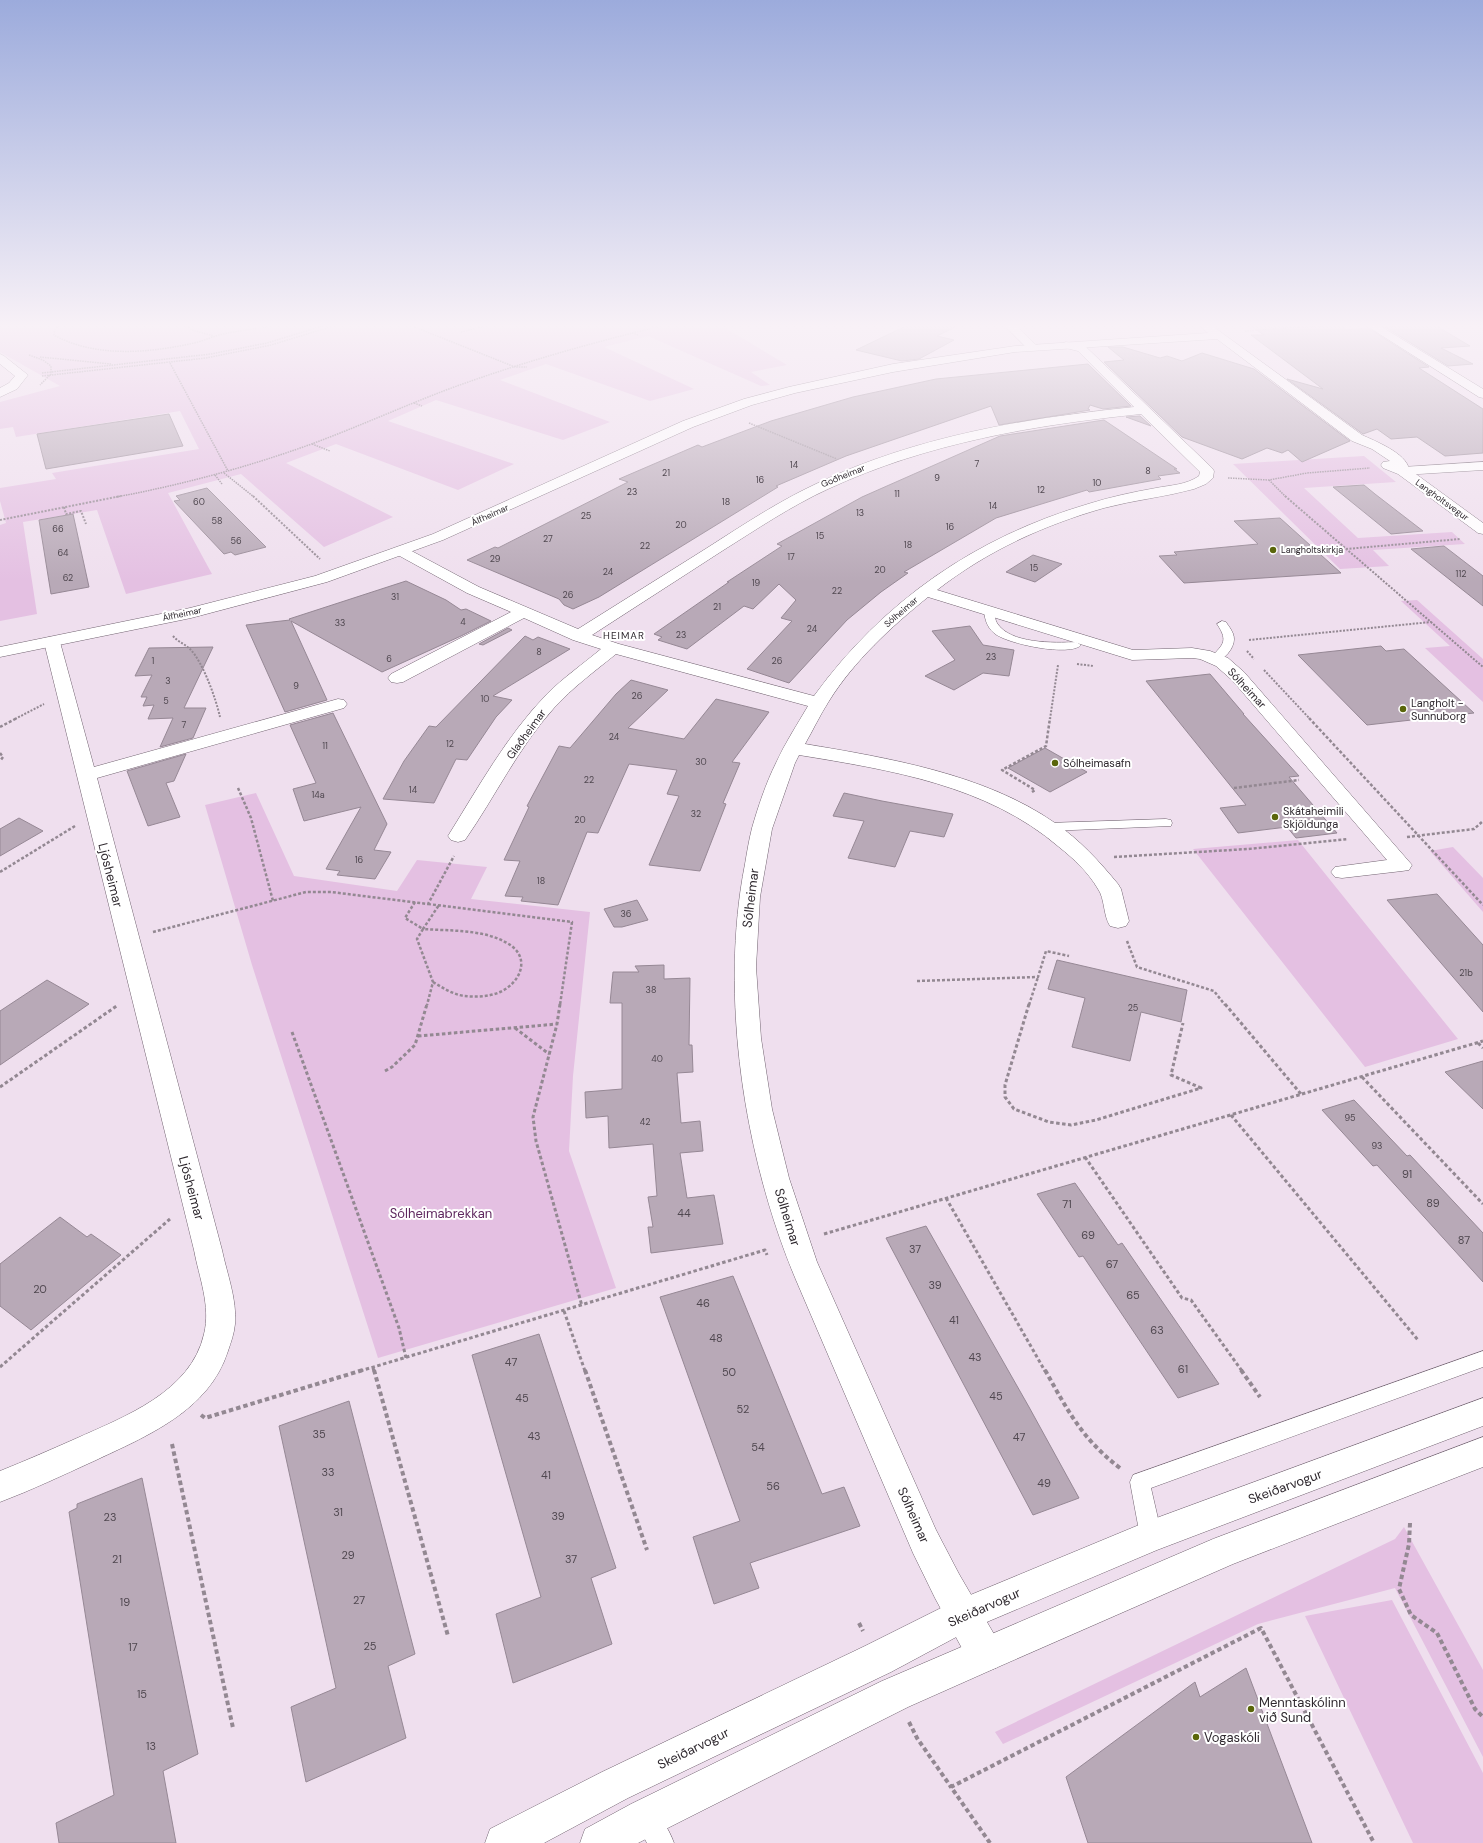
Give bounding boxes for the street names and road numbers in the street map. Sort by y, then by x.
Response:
street label: Goðheimar [819,461,867,490]
street label: Langholtsvegur [1413,477,1472,524]
street label: Álfheimar [469,500,511,529]
street label: Sólheimar [881,594,921,630]
street label: Álfheimar [161,603,203,624]
street label: Sólheimar [1225,665,1269,711]
street label: Glaðheimar [503,706,549,762]
street label: Ljósheimar [94,841,127,909]
street label: Sólheimar [738,867,763,929]
street label: Ljósheimar [175,1154,208,1222]
street label: Sólheimar [771,1186,804,1248]
street label: Skeiðarvogur [1246,1465,1325,1508]
street label: Sólheimar [894,1485,934,1546]
street label: Skeiðarvogur [945,1584,1023,1631]
street label: Skeiðarvogur [655,1724,732,1773]

